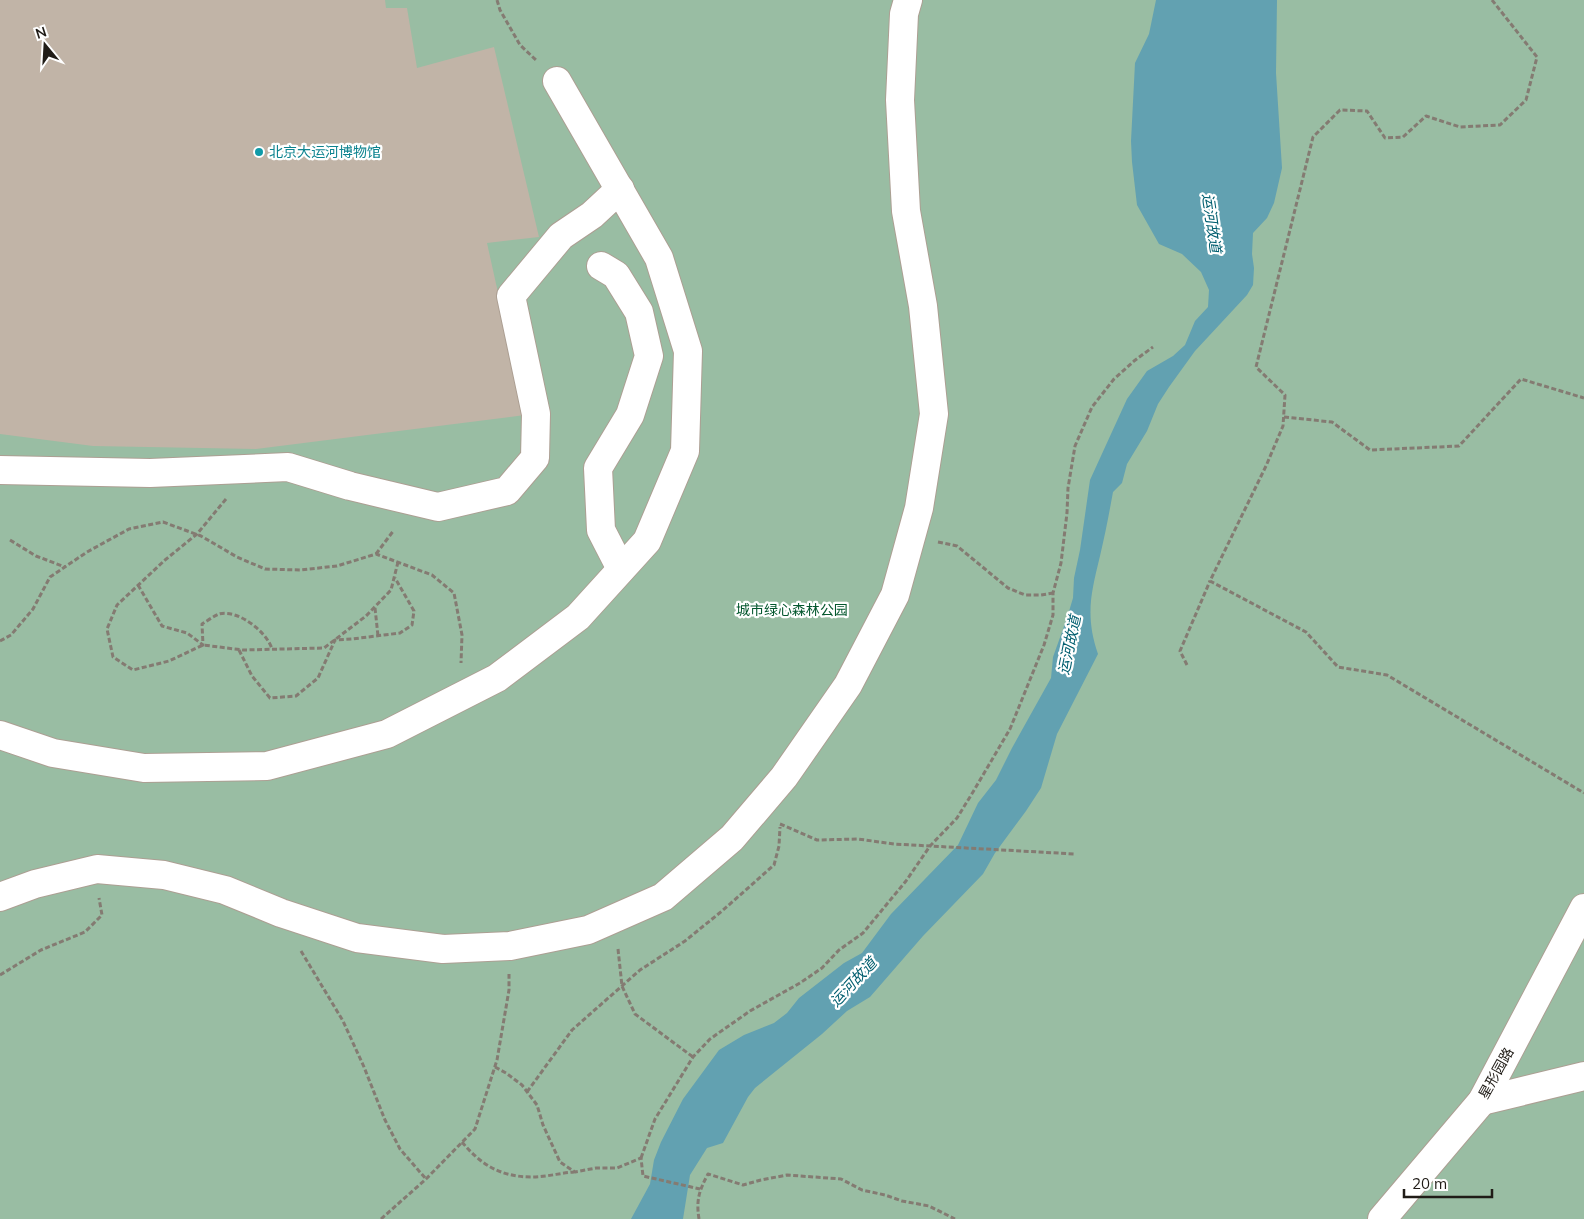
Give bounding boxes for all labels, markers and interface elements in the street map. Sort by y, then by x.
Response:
north arrow [20,20,70,70]
text: N [33,22,49,43]
place label: 北京大运河博物馆 [269,143,381,161]
marker: 北京大运河博物馆 [253,146,265,158]
water label: 运河故道 [1198,192,1226,256]
park label: 城市绿心森林公园 [736,601,848,619]
water label: 运河故道 [1053,612,1085,676]
water label: 运河故道 [826,952,882,1010]
street label: 星形园路 [1475,1044,1517,1102]
scale bar [1404,1166,1492,1198]
text: 20 m [1412,1174,1447,1193]

